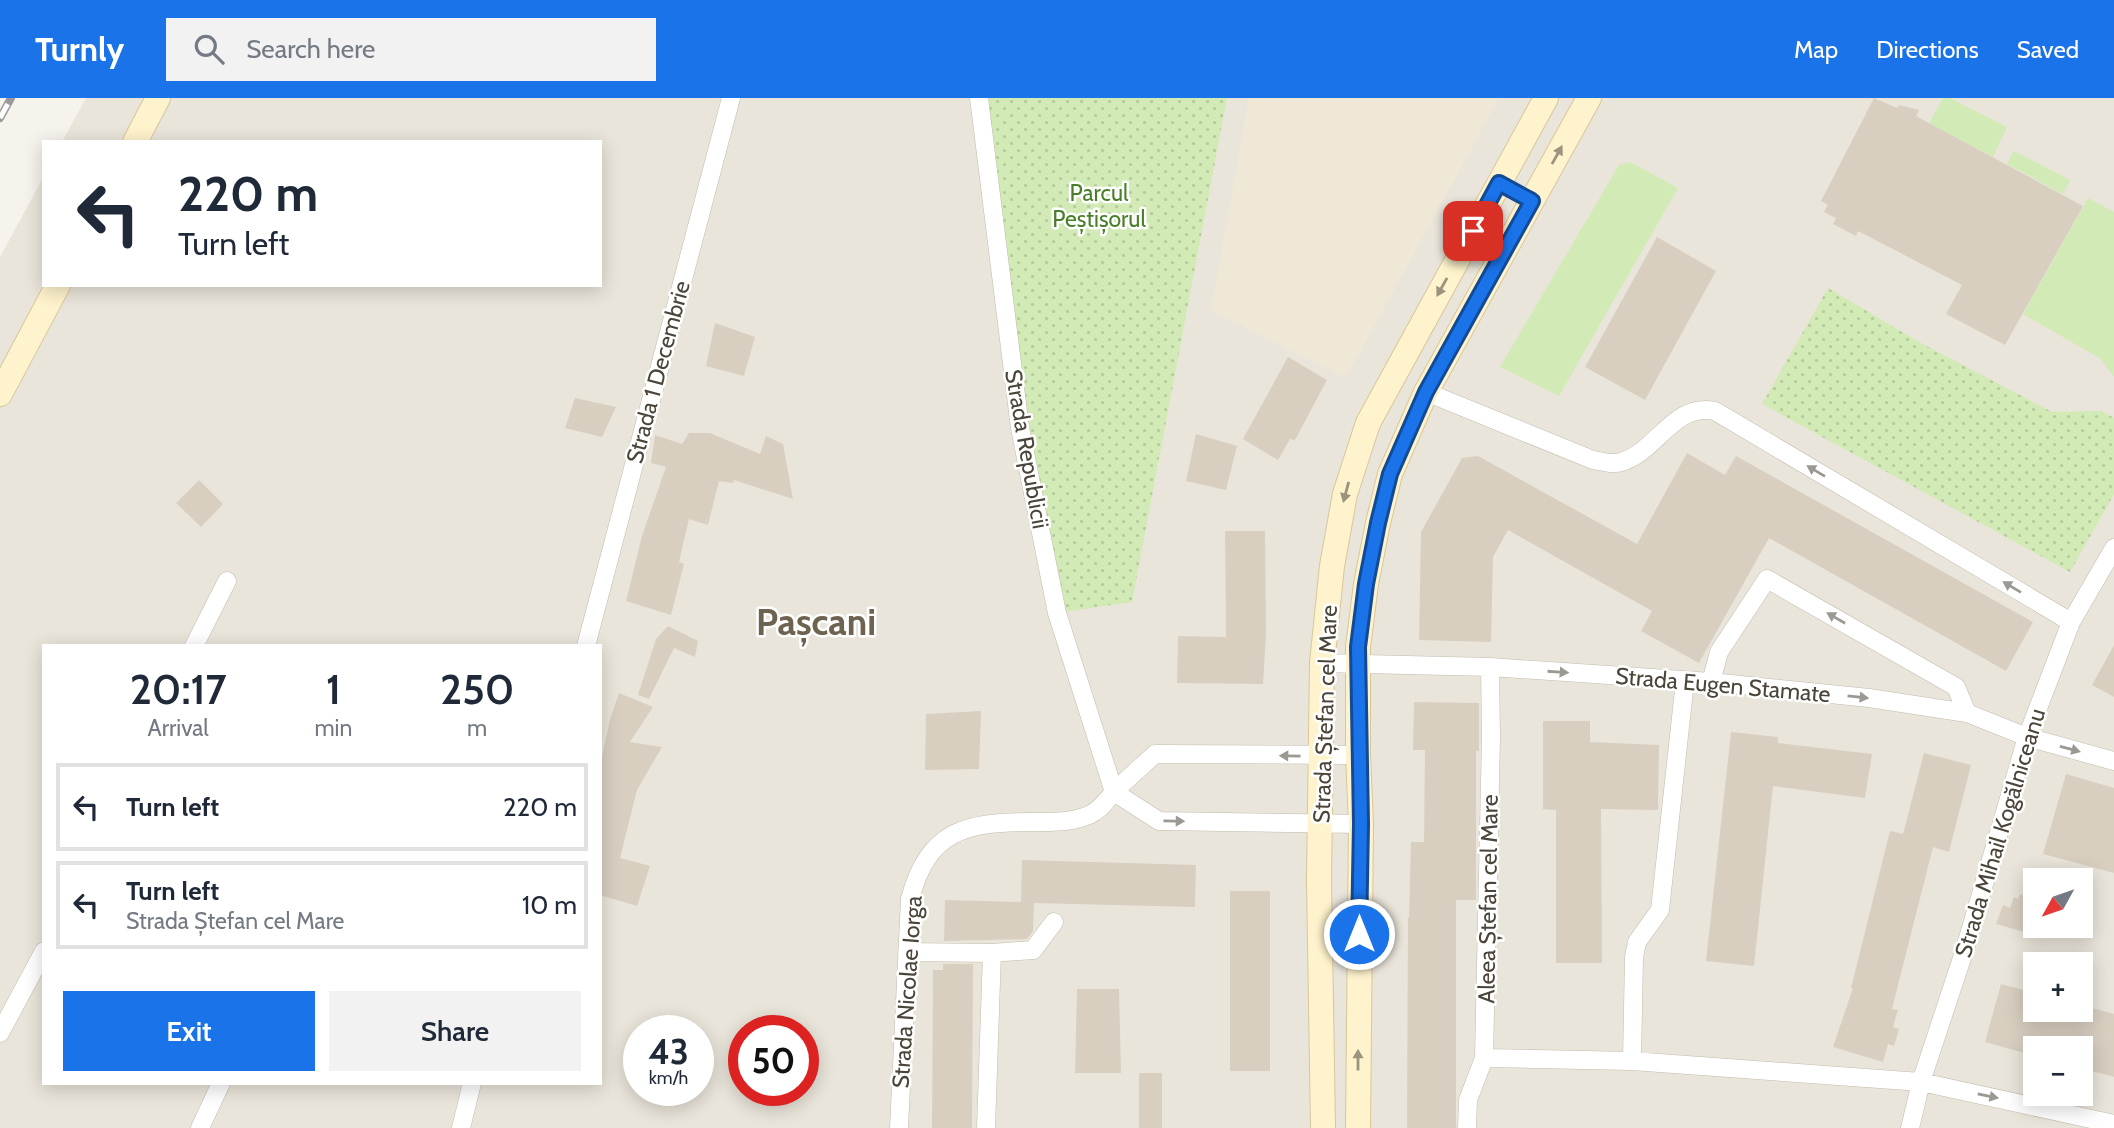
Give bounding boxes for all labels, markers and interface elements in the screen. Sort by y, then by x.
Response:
search box [166,18,656,81]
text: Turnly [35,29,124,69]
icon: search [190,30,228,68]
text: Search here [246,33,375,65]
text: Map [1794,35,1838,64]
text: Directions [1876,35,1979,64]
text: Saved [2017,35,2079,64]
one-way arrow [1551,145,1563,165]
text: 220 m [178,164,318,223]
icon: left [63,168,154,259]
park label: Parcul Peștișorul [1052,179,1146,234]
pin [1443,201,1503,261]
icon: arrive [1454,212,1492,250]
text: Turn left [178,224,289,263]
street label: Strada 1 Decembrie [620,277,696,466]
one-way arrow [1437,277,1448,297]
street label: Strada Republicii [999,367,1055,531]
one-way arrow [1807,465,1826,477]
one-way arrow [1341,482,1351,503]
one-way arrow [2002,581,2021,593]
district label: Pașcani [756,599,876,647]
street label: Strada Ștefan cel Mare [1307,604,1344,824]
one-way arrow [1827,612,1846,624]
street label: Strada Eugen Stamate [1614,662,1832,708]
text: 20:17 [130,663,227,715]
text: 1 [326,663,341,715]
text: 250 [440,663,514,715]
one-way arrow [1547,667,1569,678]
one-way arrow [1847,692,1869,703]
street label: Strada Mihail Kogălniceanu [1949,705,2051,961]
text: Arrival [148,714,209,742]
text: min [314,714,352,742]
text: m [467,714,487,742]
one-way arrow [2060,745,2081,755]
one-way arrow [1279,750,1301,761]
icon: left [67,788,105,826]
text: Turn left [126,791,219,823]
text: 220 m [503,791,577,823]
street label: Aleea Ștefan cel Mare [1472,794,1505,1004]
one-way arrow [1163,815,1185,827]
north arrow [2023,868,2093,938]
map controls [2023,868,2093,1106]
text: Turn left [126,875,219,907]
icon: left [67,886,105,924]
text: 10 m [522,889,577,921]
street label: Strada Nicolae Iorga [886,895,928,1089]
position arrow [1322,897,1396,971]
text: Strada Ștefan cel Mare [126,907,344,935]
button: + [2023,952,2093,1022]
button: Exit [63,991,315,1071]
button: Share [329,991,581,1071]
speed limit sign: 50 [728,1015,819,1106]
text: 43 [648,1030,689,1073]
button: − [2023,1036,2093,1106]
one-way arrow [1352,1049,1364,1071]
text: km/h [649,1067,688,1089]
one-way arrow [1977,1091,1999,1102]

